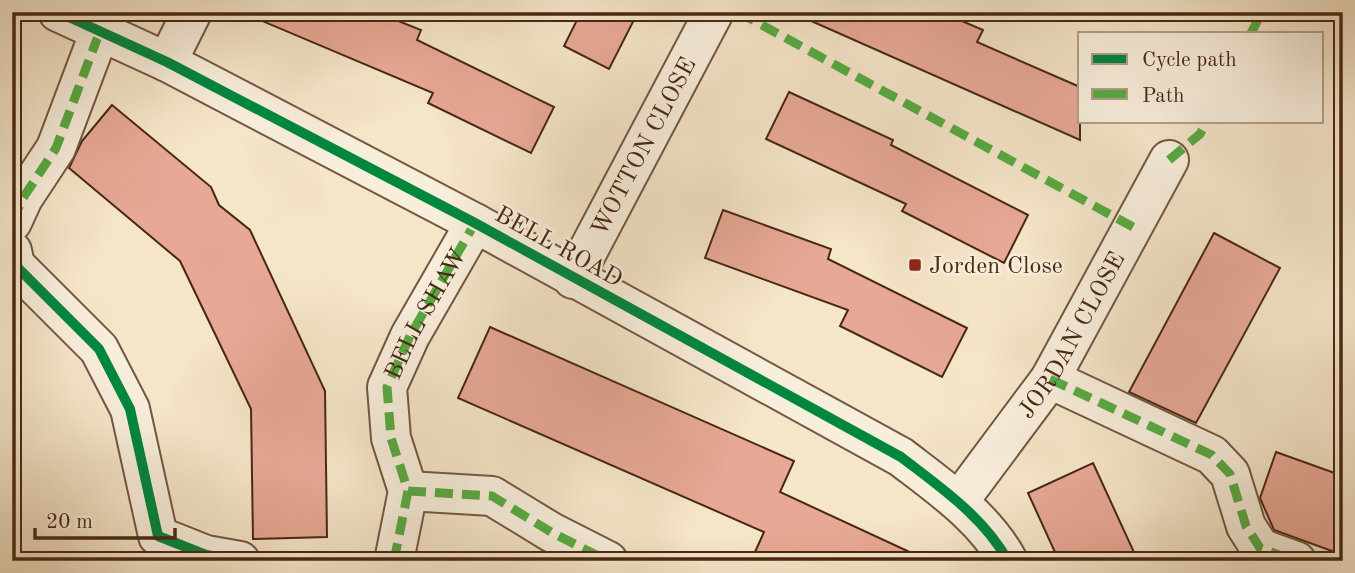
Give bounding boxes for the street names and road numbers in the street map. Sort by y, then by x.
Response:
street label: WOTTON CLOSE [588,54,702,240]
street label: BELL ROAD [490,203,626,293]
street label: BELL SHAW [382,244,472,384]
street label: JORDAN CLOSE [1015,249,1131,424]

